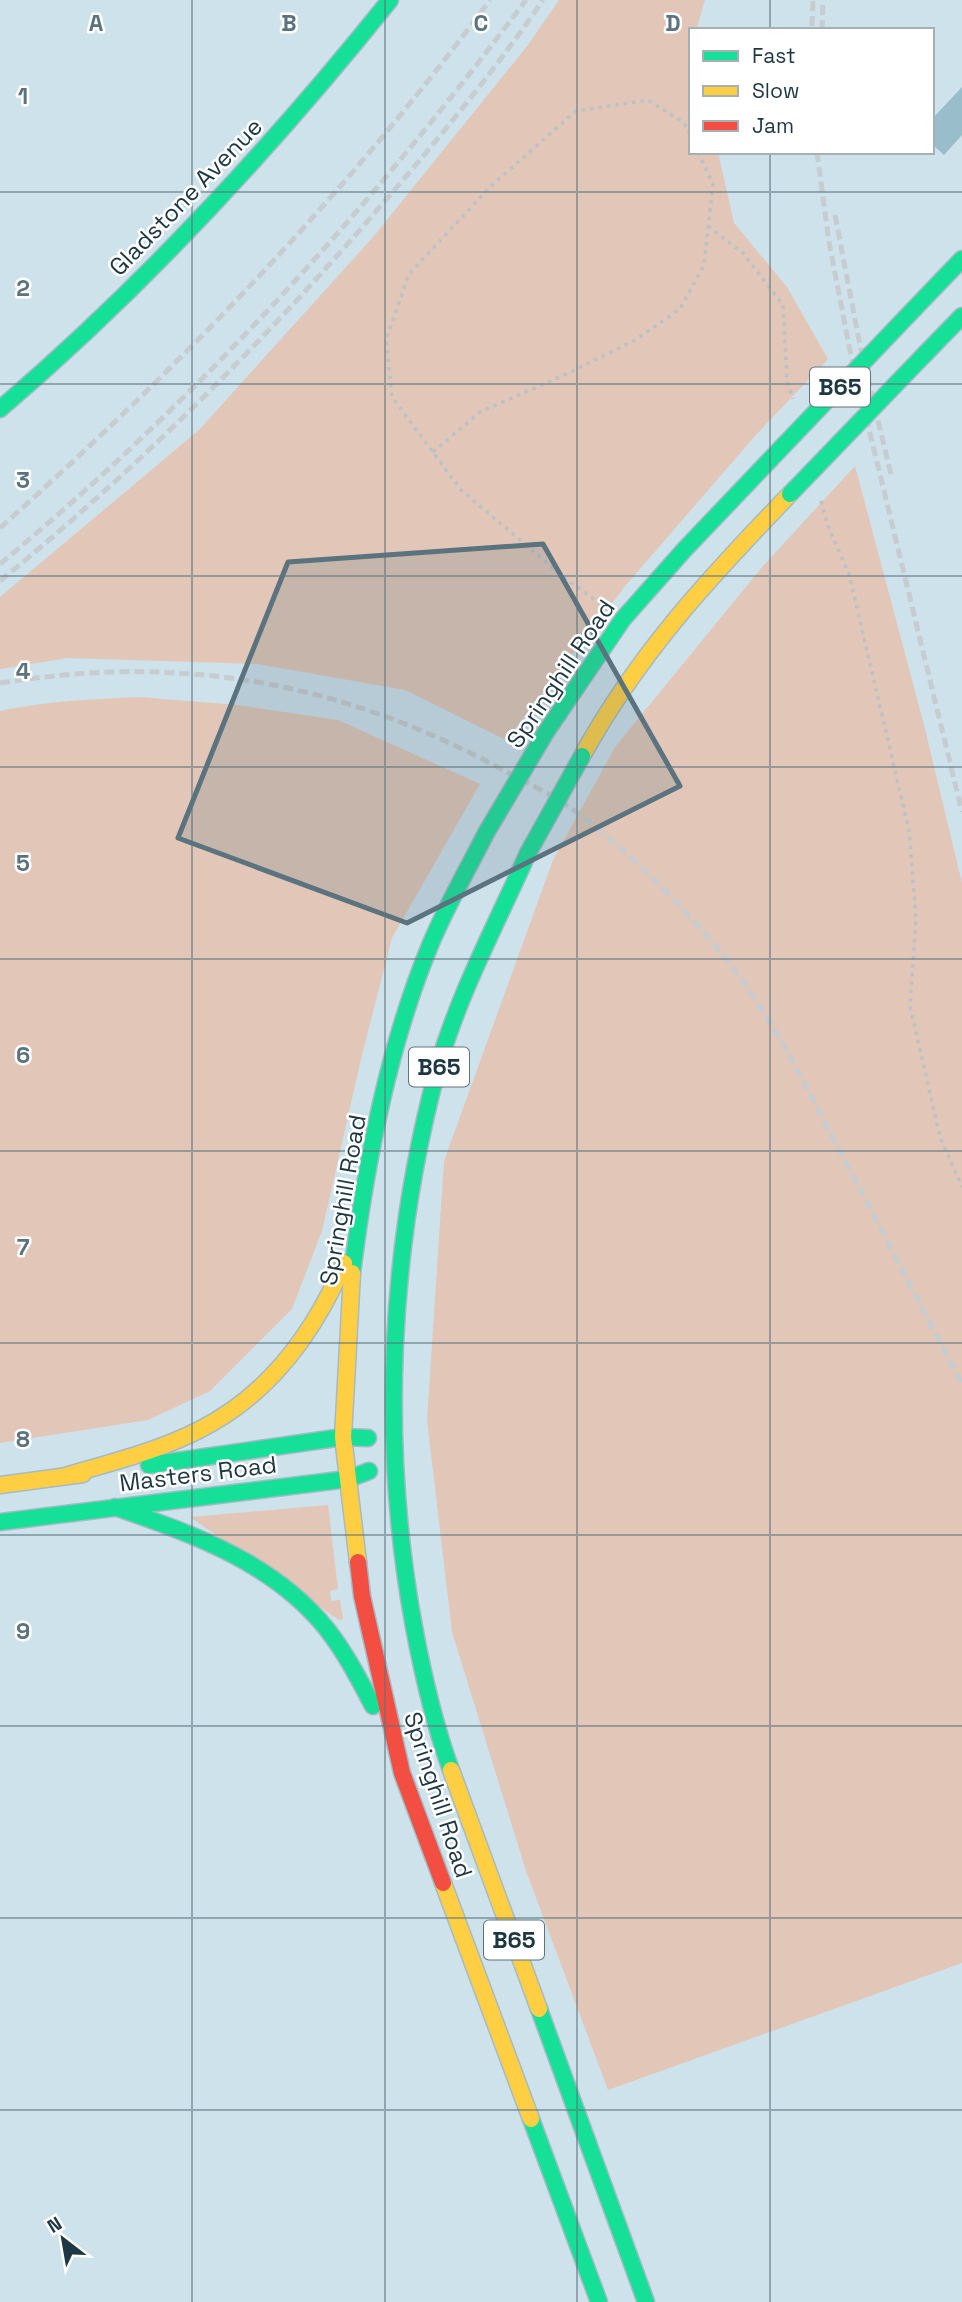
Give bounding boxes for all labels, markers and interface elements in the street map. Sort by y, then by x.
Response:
text: A [89,8,104,38]
text: B [281,8,297,38]
text: C [474,8,488,38]
text: D [665,8,681,38]
legend [689,28,934,154]
text: Fast [752,42,796,69]
text: Slow [752,77,800,104]
text: 1 [18,81,28,111]
street label: Gladstone Avenue [102,111,269,282]
text: Jam [752,112,794,139]
text: 2 [16,273,30,303]
road number: B65 [810,368,870,406]
text: 3 [16,465,30,495]
street label: Springhill Road [499,593,622,754]
text: 4 [16,656,31,686]
text: 5 [16,848,30,878]
text: 6 [16,1040,30,1070]
road number: B65 [409,1048,469,1086]
street label: Springhill Road [312,1112,373,1288]
text: 7 [17,1232,30,1262]
text: 8 [16,1424,30,1454]
street label: Masters Road [118,1448,278,1499]
text: 9 [16,1616,30,1646]
street label: Springhill Road [397,1708,480,1882]
road number: B65 [484,1921,544,1960]
north arrow [28,2204,98,2274]
text: N [43,2211,66,2239]

